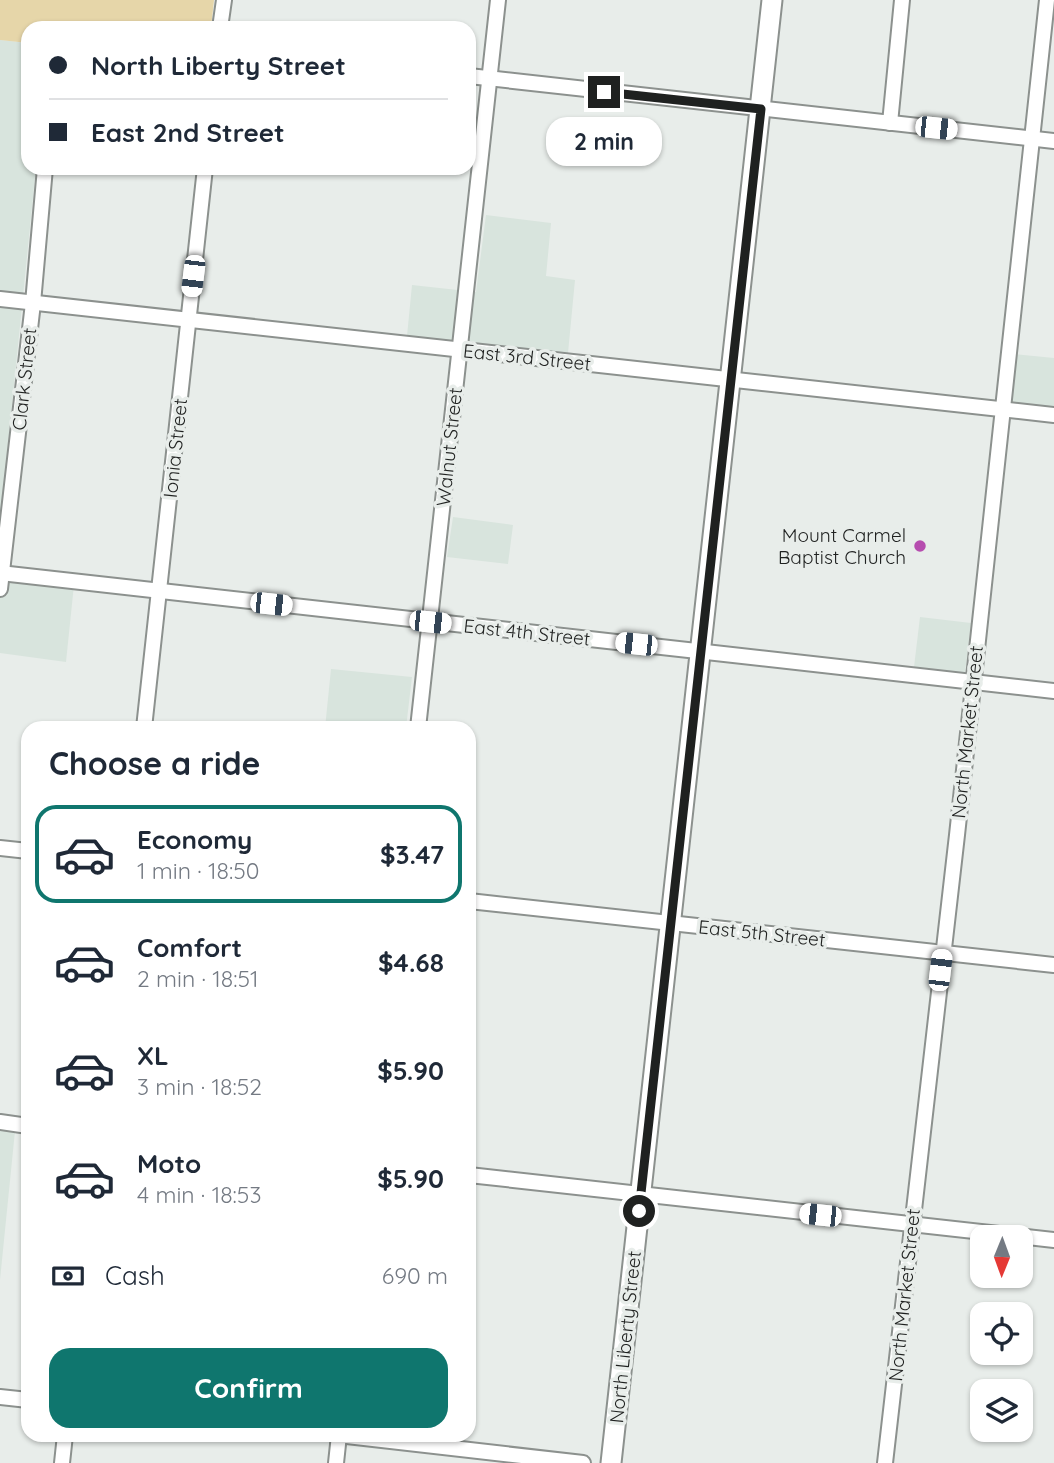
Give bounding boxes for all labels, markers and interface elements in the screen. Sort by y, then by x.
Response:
text: North Liberty Street [91,49,346,82]
route end [588,76,620,108]
car [915,115,958,141]
text: East 2nd Street [91,116,285,149]
callout: 2 min [546,116,662,166]
text: 2 min [574,127,634,156]
car [181,254,206,298]
street label: Clark Street [7,327,41,431]
street label: East 3rd Street [462,338,592,376]
street label: Walnut Street [431,386,467,508]
street label: Ionia Street [158,397,192,499]
place label: Mount Carmel Baptist Church [778,523,906,569]
marker: Mount Carmel Baptist Church [912,538,928,554]
car [250,591,293,617]
car [409,609,452,635]
street label: East 4th Street [462,613,592,651]
car [615,631,658,657]
street label: North Market Street [946,644,988,820]
text: Choose a ride [49,743,261,783]
icon: car [53,823,116,886]
text: Economy [137,823,252,856]
text: $3.47 [380,838,444,871]
text: 1 min · 18:50 [137,856,259,885]
street label: East 5th Street [697,914,827,952]
icon: car [53,931,116,994]
text: Comfort [137,931,242,964]
text: $4.68 [378,946,444,979]
car [928,948,953,992]
text: 2 min · 18:51 [137,964,259,993]
icon: car [53,1039,116,1102]
text: XL [137,1039,169,1072]
text: $5.90 [377,1054,444,1087]
text: 3 min · 18:52 [137,1072,262,1101]
icon: car [53,1147,116,1210]
text: Moto [137,1147,201,1180]
text: $5.90 [377,1162,444,1195]
text: 4 min · 18:53 [137,1180,261,1209]
route start [623,1195,655,1227]
car [799,1202,842,1228]
street label: North Market Street [883,1207,925,1383]
north arrow [970,1225,1032,1288]
map controls [970,1225,1033,1442]
street label: North Liberty Street [604,1250,646,1424]
icon: cash [49,1257,87,1295]
text: Cash [105,1259,165,1292]
text: 690 m [382,1261,448,1290]
button: locate [970,1302,1033,1365]
button: Confirm [49,1348,448,1428]
button: layers [970,1379,1033,1442]

